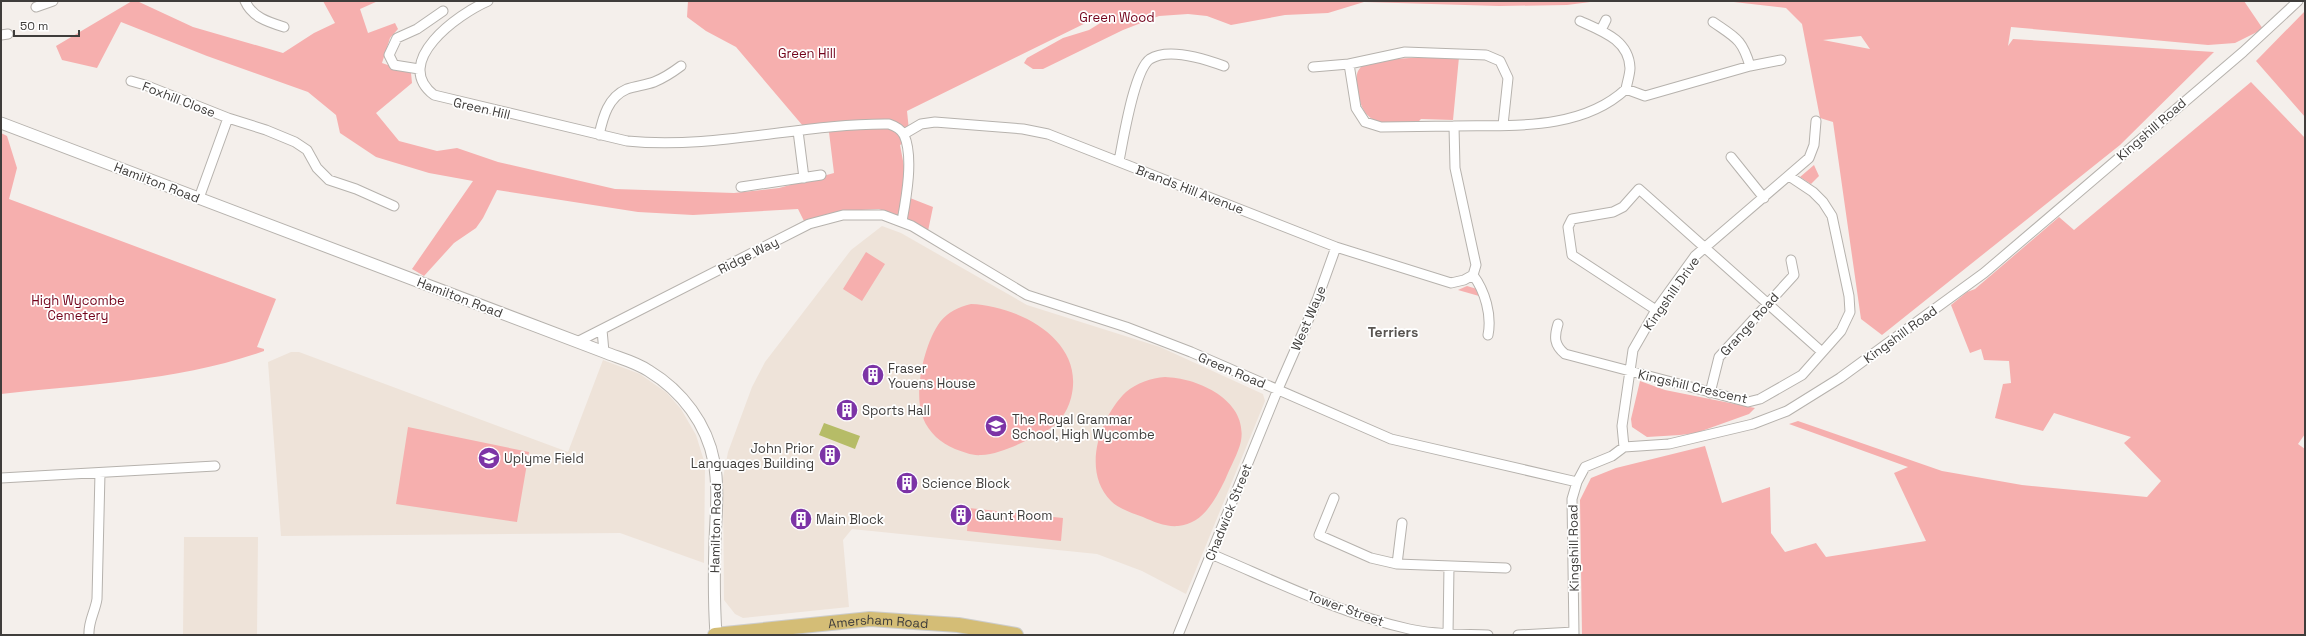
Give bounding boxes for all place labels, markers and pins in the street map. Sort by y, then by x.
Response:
place label: Fraser Youens House [888,360,976,392]
building icon: Fraser Youens House [860,362,886,388]
building icon: Sports Hall [834,397,860,423]
place label: Sports Hall [862,402,930,419]
place label: The Royal Grammar School, High Wycombe [1012,411,1155,443]
school or university icon: The Royal Grammar School, High Wycombe [983,413,1009,439]
place label: John Prior Languages Building [691,440,814,472]
building icon: John Prior Languages Building [817,442,843,468]
school or university icon: Uplyme Field [476,445,502,471]
place label: Uplyme Field [504,450,584,467]
building icon: Science Block [894,470,920,496]
place label: Science Block [922,475,1010,492]
building icon: Gaunt Room [948,502,974,528]
building icon: Main Block [788,506,814,532]
place label: Gaunt Room [976,507,1052,524]
place label: Main Block [816,511,884,528]

